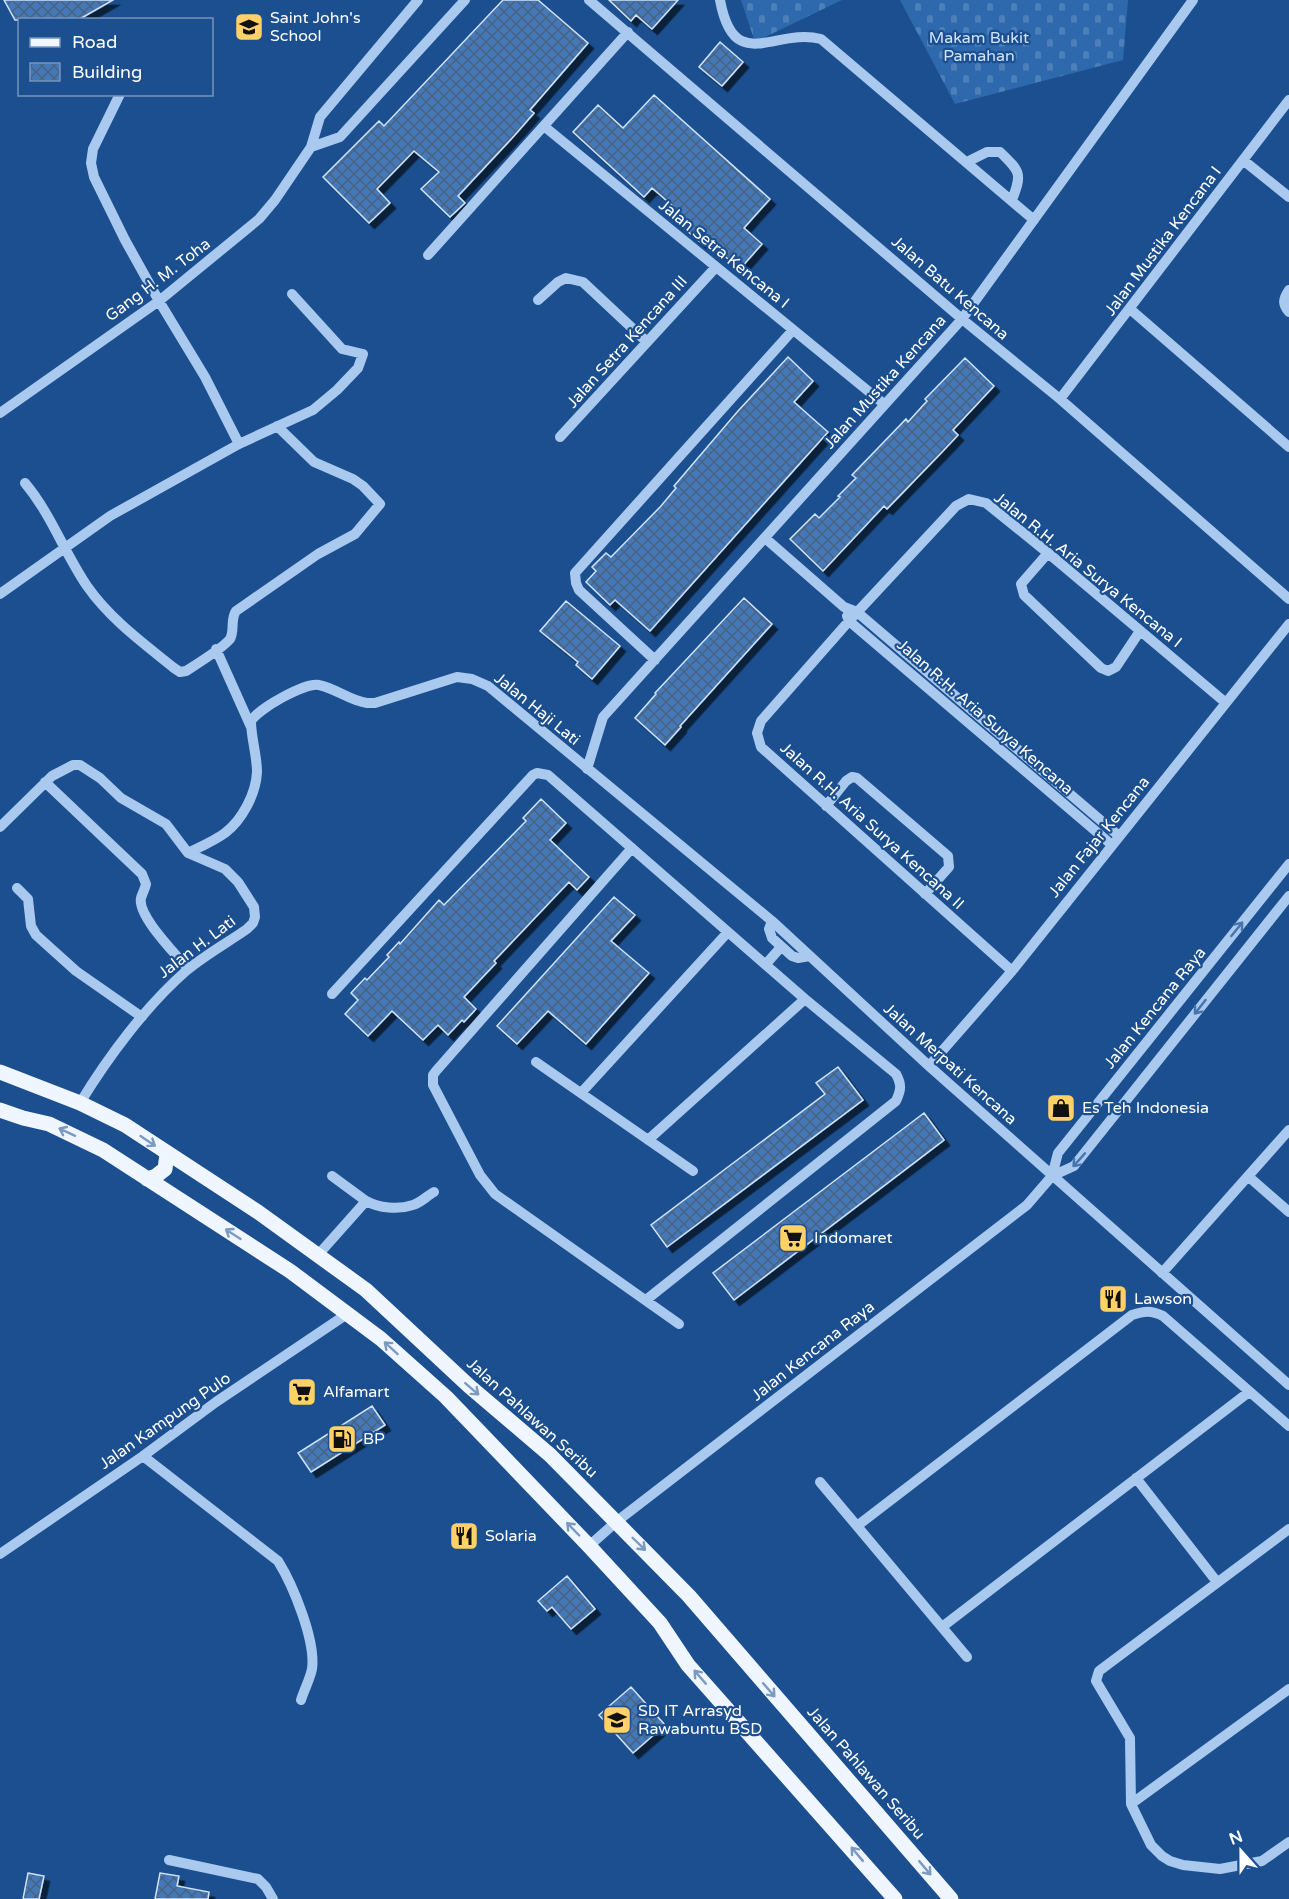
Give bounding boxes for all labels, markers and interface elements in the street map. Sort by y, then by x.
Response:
place label: Saint John's School [270,8,361,46]
school or university icon: Saint John's School [233,11,265,43]
legend [18,18,213,96]
park label: Makam Bukit Pamahan [929,28,1029,66]
text: Road [72,31,117,53]
text: Building [72,61,142,83]
street label: Jalan Mustika Kencana I [1100,162,1226,320]
street label: Jalan Setra Kencana I [655,195,793,313]
street label: Jalan Batu Kencana [887,232,1013,344]
street label: Gang H. M. Toha [101,234,215,326]
street label: Jalan Setra Kencana III [562,272,692,412]
street label: Jalan Mustika Kencana [820,311,950,453]
street label: Jalan R.H. Aria Surya Kencana I [990,488,1186,652]
street label: Jalan R.H. Aria Surya Kencana [893,635,1077,799]
street label: Jalan Haji Lati [490,668,584,750]
street label: Jalan R.H. Aria Surya Kencana II [776,738,968,914]
street label: Jalan Fajar Kencana [1044,772,1154,902]
street label: Jalan H. Lati [154,911,240,983]
one-way arrow [1231,921,1244,937]
street label: Jalan Kencana Raya [1100,943,1210,1073]
street label: Jalan Merpati Kencana [879,999,1021,1129]
one-way arrow [1194,999,1207,1015]
shop icon: Es Teh Indonesia [1045,1092,1077,1124]
place label: Es Teh Indonesia [1082,1098,1209,1118]
one-way arrow [59,1126,77,1137]
one-way arrow [139,1135,156,1147]
one-way arrow [1072,1151,1086,1167]
supermarket icon: Indomaret [777,1222,809,1254]
one-way arrow [225,1228,242,1240]
place label: Indomaret [814,1228,893,1248]
restaurant icon: Lawson [1097,1283,1129,1315]
place label: Lawson [1134,1289,1192,1309]
street label: Jalan Kencana Raya [747,1297,879,1405]
one-way arrow [384,1341,399,1355]
street label: Jalan Pahlawan Seribu [462,1354,602,1482]
street label: Jalan Kampung Pulo [96,1368,234,1474]
supermarket icon: Alfamart [286,1376,318,1408]
place label: Alfamart [323,1382,390,1402]
one-way arrow [464,1382,480,1395]
fuel station icon: BP [326,1423,358,1455]
place label: BP [363,1429,385,1449]
restaurant icon: Solaria [448,1520,480,1552]
one-way arrow [566,1522,580,1537]
place label: Solaria [485,1526,537,1546]
one-way arrow [632,1537,647,1552]
one-way arrow [693,1669,706,1685]
one-way arrow [762,1682,776,1697]
place label: SD IT Arrasyd Rawabuntu BSD [638,1701,762,1739]
street label: Jalan Pahlawan Seribu [803,1702,929,1844]
school or university icon: SD IT Arrasyd Rawabuntu BSD [601,1704,633,1736]
north arrow [1211,1821,1271,1881]
text: N [1226,1826,1246,1850]
one-way arrow [850,1847,864,1862]
one-way arrow [918,1860,932,1875]

